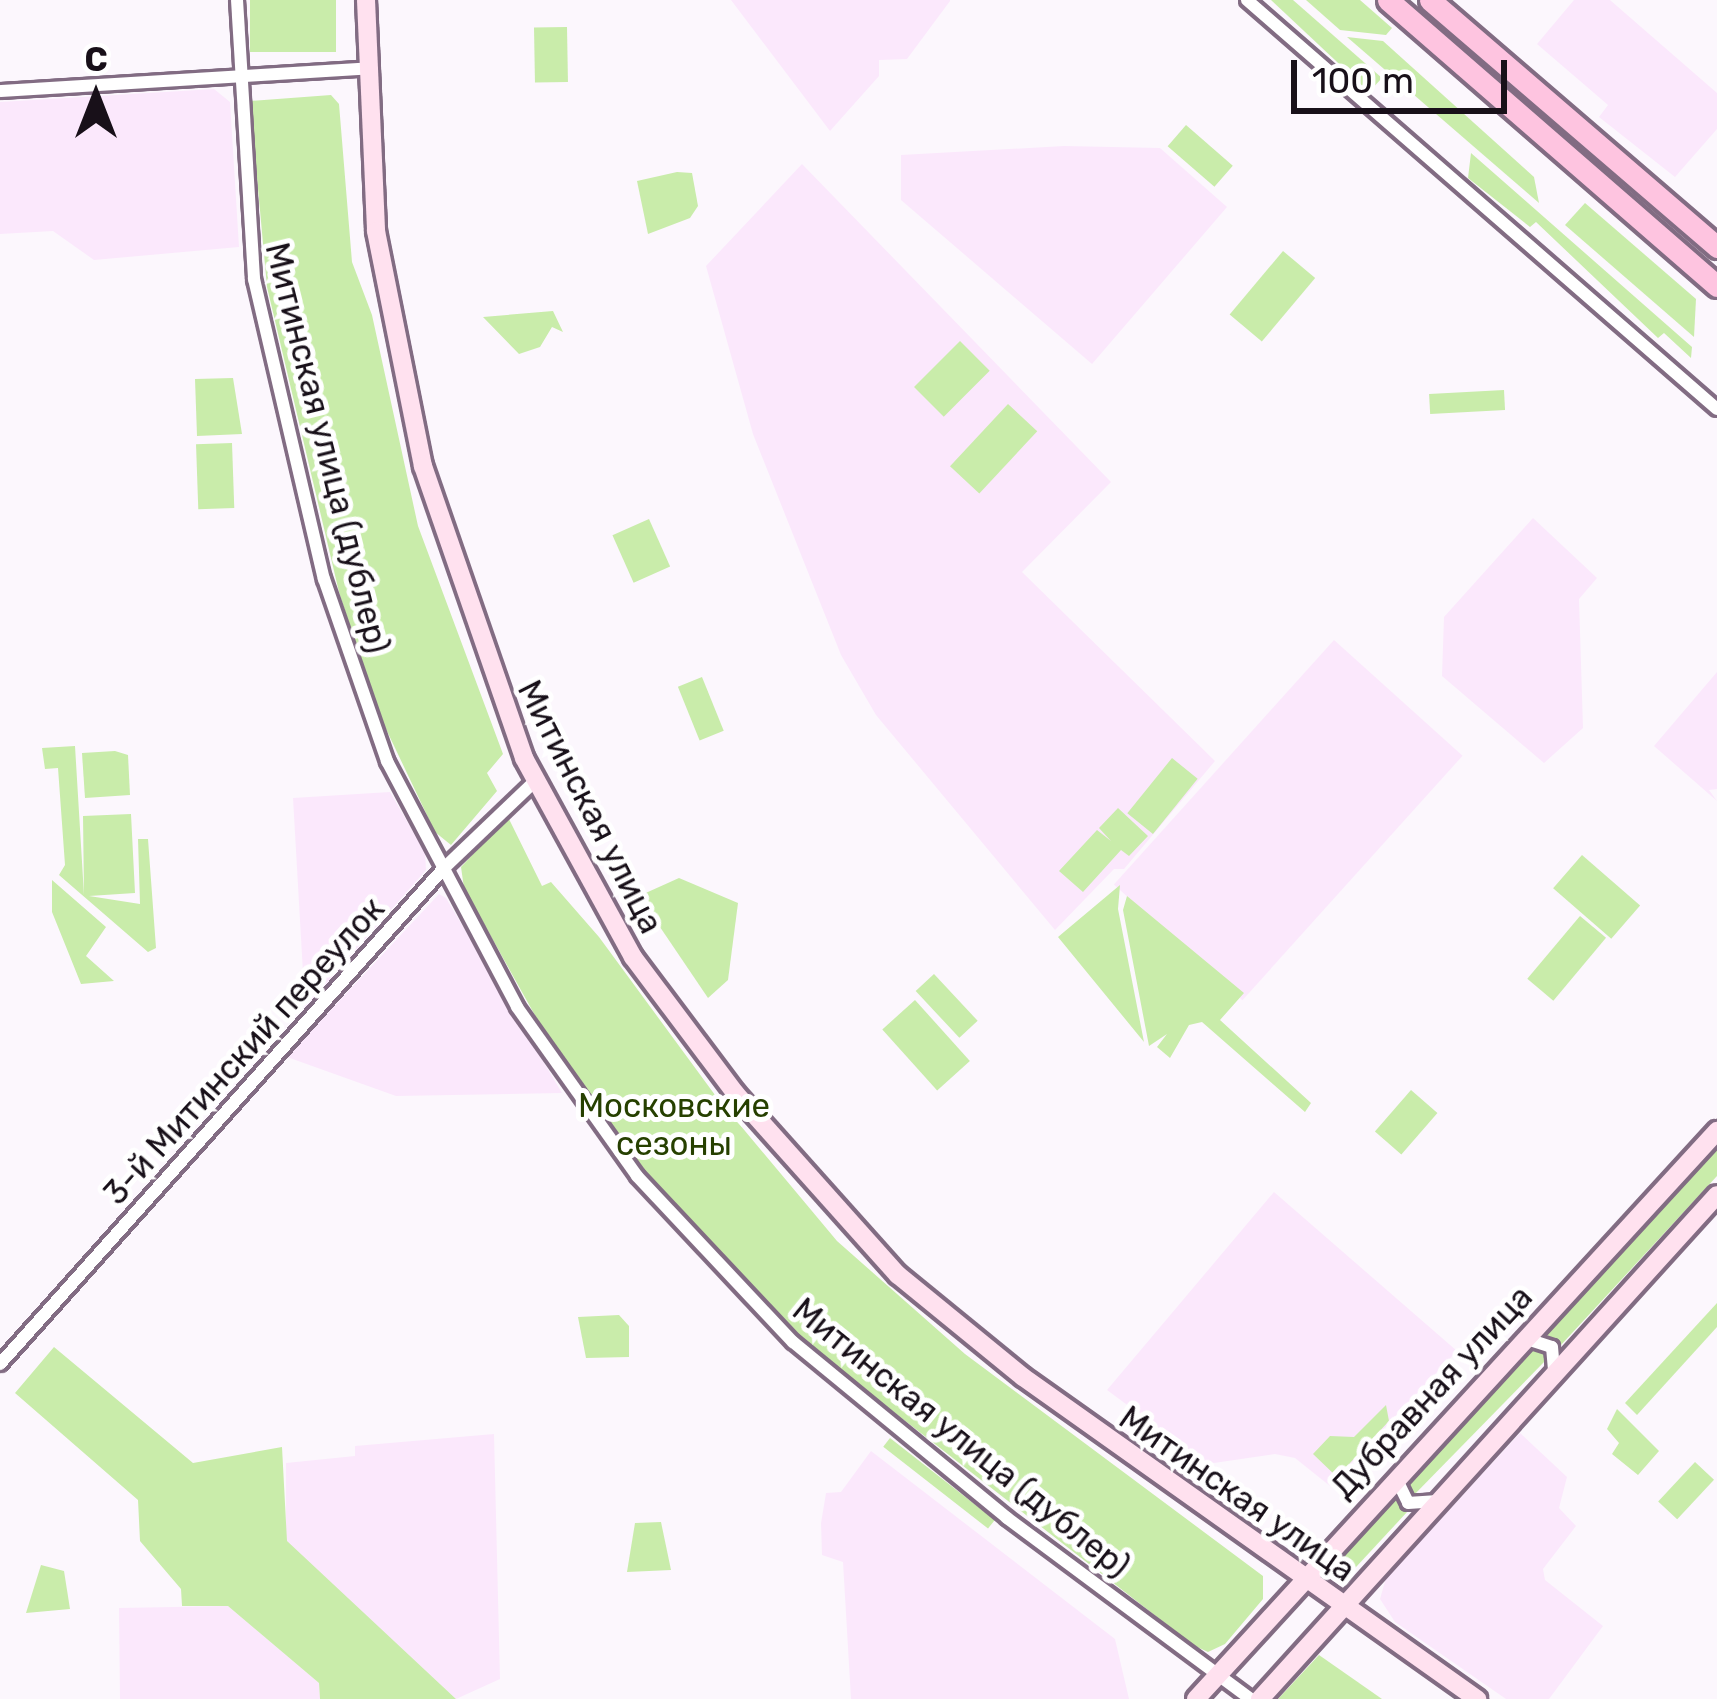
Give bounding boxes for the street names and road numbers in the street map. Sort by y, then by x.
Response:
street label: Митинская улица (дублер) [257,239,397,657]
street label: Митинская улица [509,674,671,940]
street label: 3-й Митинский переулок [95,889,393,1213]
street label: Дубравная улица [1323,1277,1541,1507]
street label: Митинская улица (дублер) [785,1290,1137,1586]
street label: Митинская улица [1112,1398,1362,1590]

